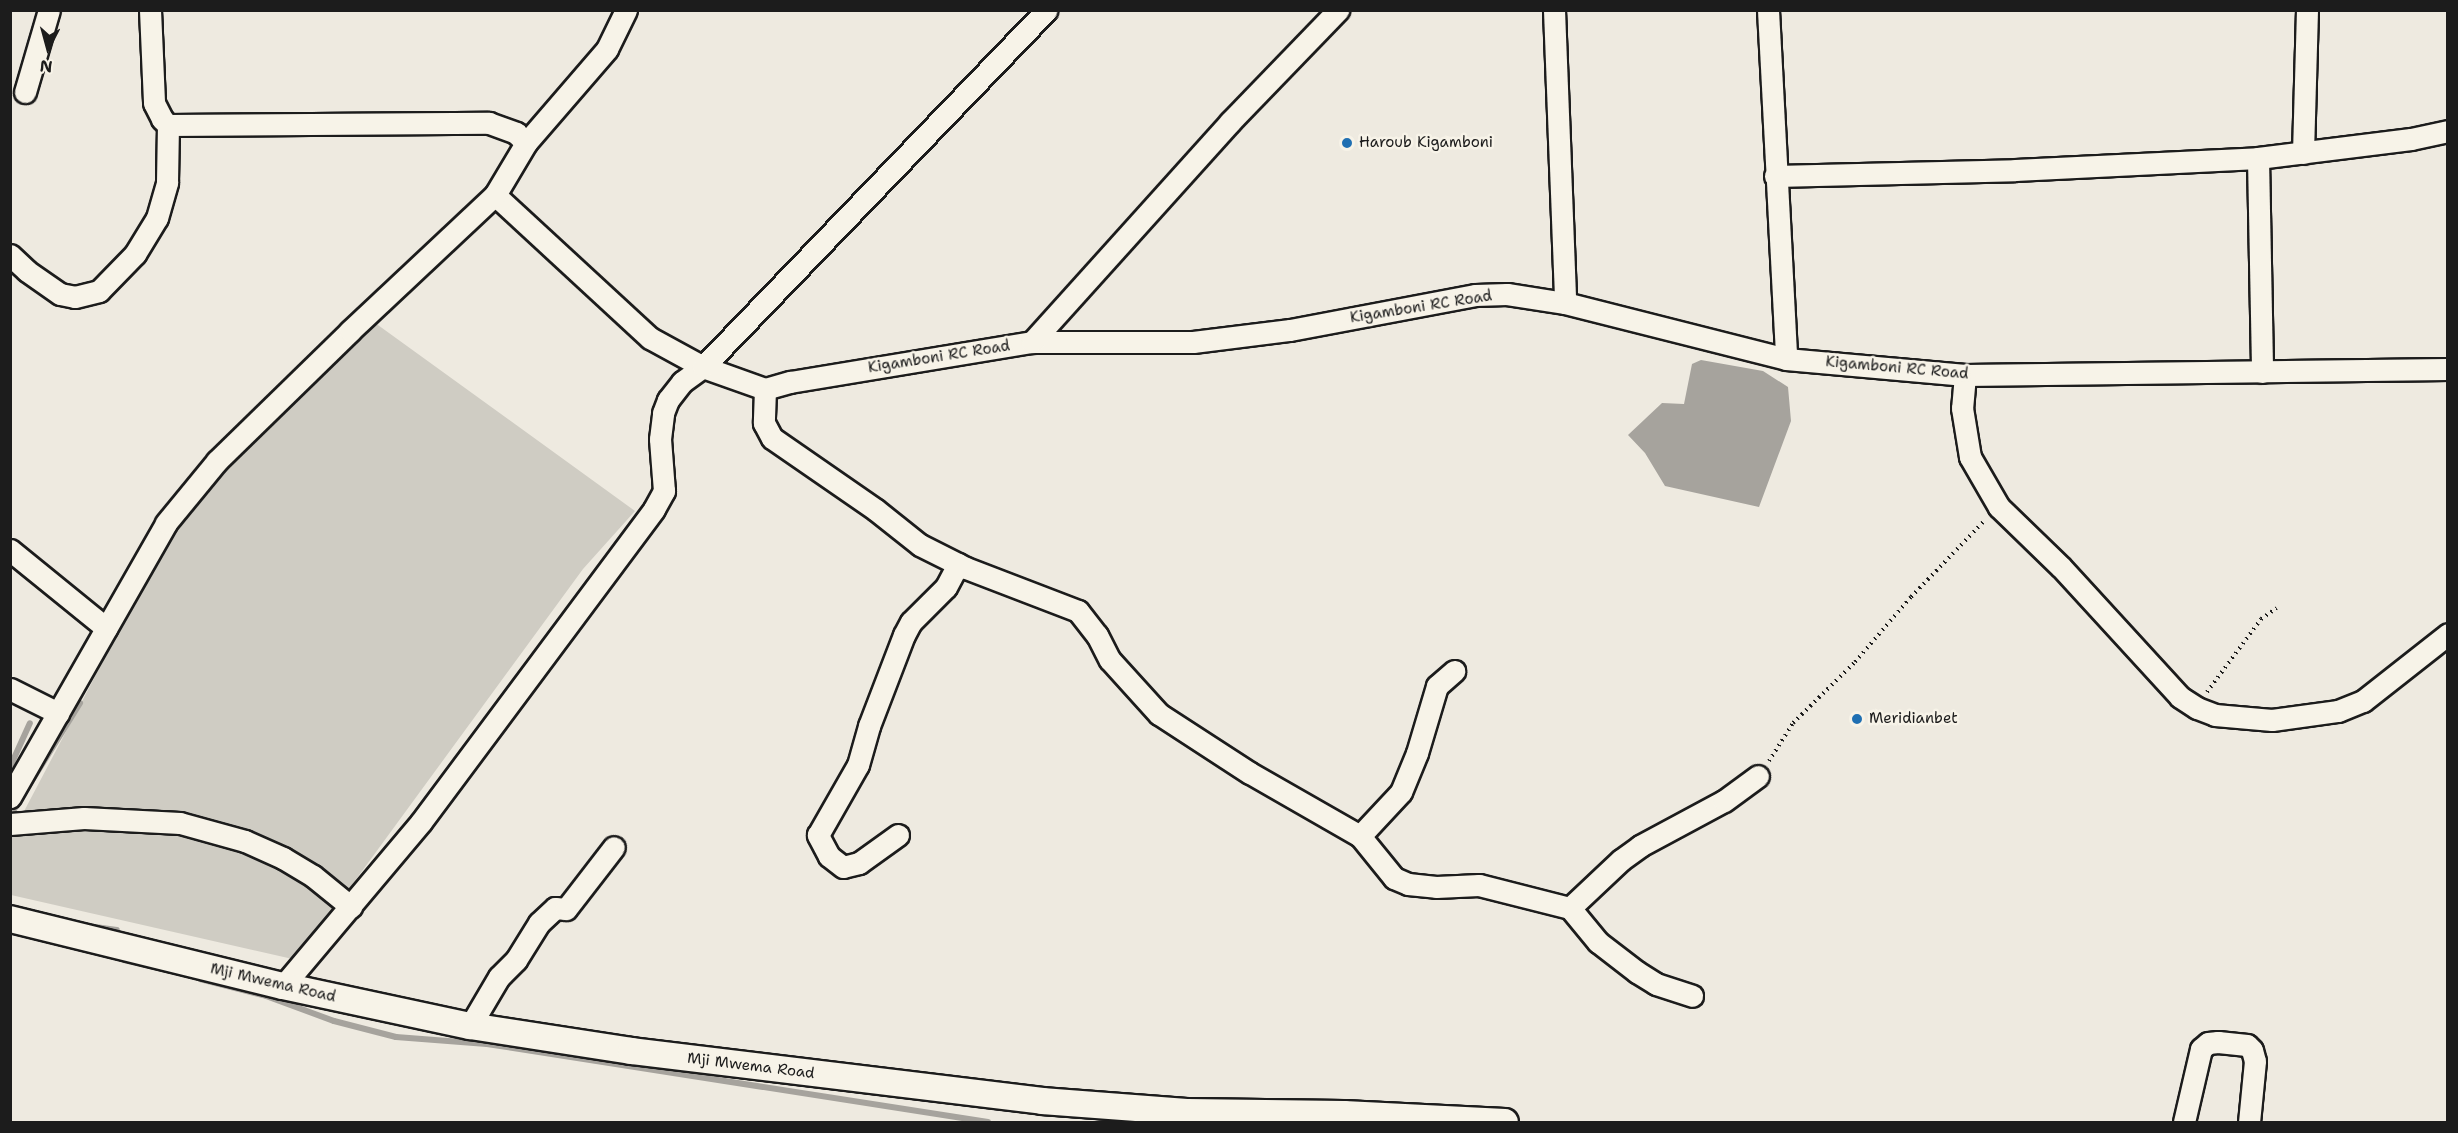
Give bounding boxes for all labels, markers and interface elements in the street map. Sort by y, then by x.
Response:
north arrow [18,18,78,78]
text: N [39,55,53,78]
place label: Haroub Kigamboni [1359,134,1493,152]
marker: Haroub Kigamboni [1340,136,1354,150]
street label: Kigamboni RC Road [1349,287,1493,327]
street label: Kigamboni RC Road [867,337,1011,377]
street label: Kigamboni RC Road [1825,353,1969,383]
place label: Meridianbet [1869,710,1958,728]
marker: Meridianbet [1850,712,1864,726]
street label: Mji Mwema Road [209,960,337,1006]
street label: Mji Mwema Road [686,1049,816,1083]

